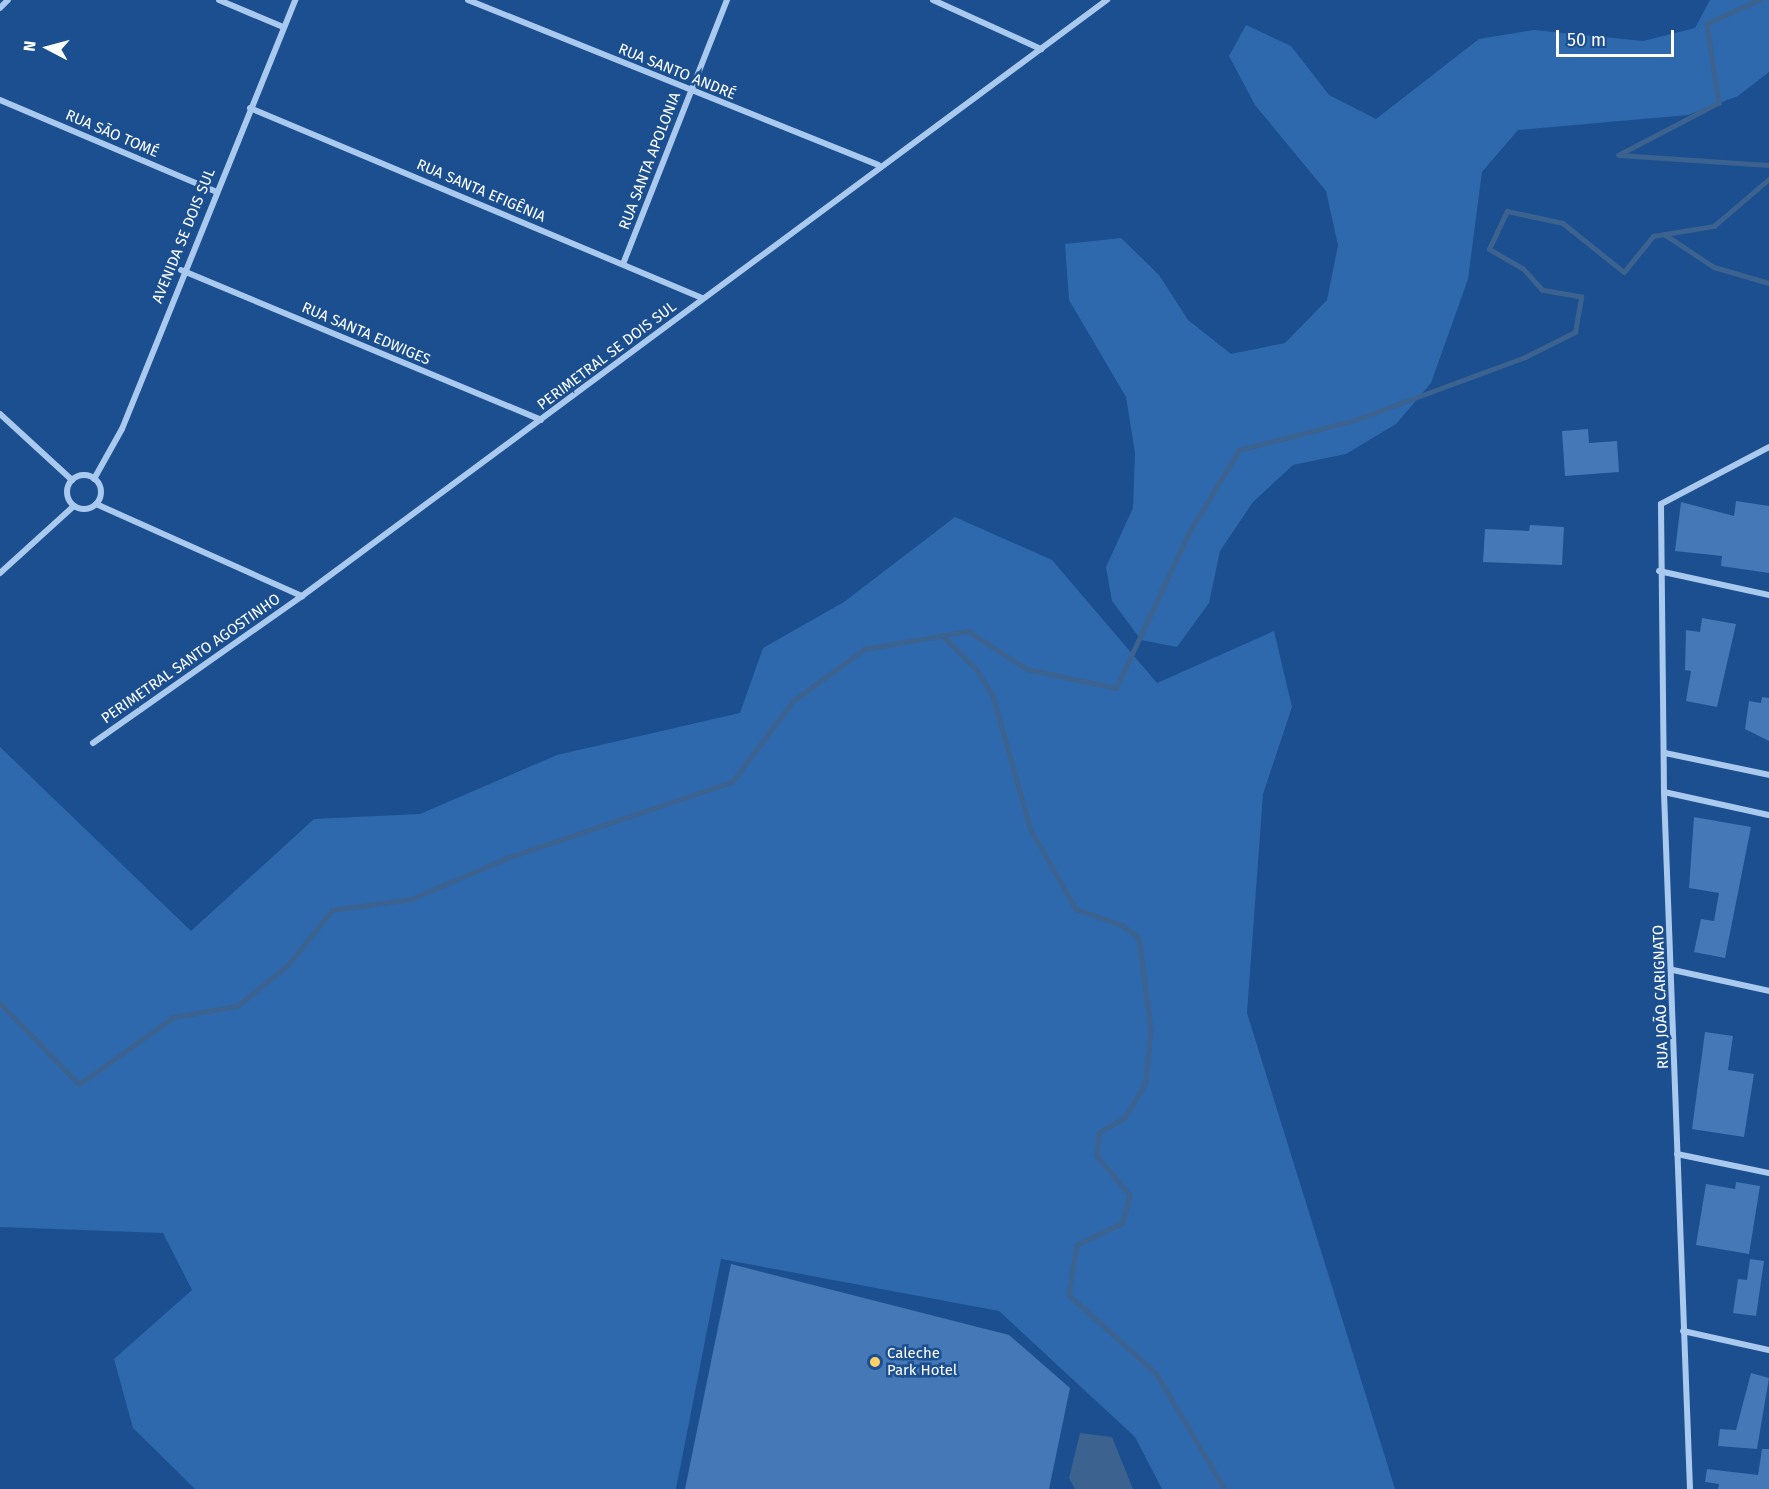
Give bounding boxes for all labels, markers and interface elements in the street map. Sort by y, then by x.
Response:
north arrow [18,18,78,78]
scale bar [1559,18,1678,56]
text: 50 m [1567,29,1606,51]
text: N [20,40,40,52]
street label: RUA SANTO ANDRÉ [615,40,739,104]
street label: RUA SANTA APOLONIA [615,90,685,232]
street label: RUA SÃO TOMÉ [63,106,161,162]
street label: RUA SANTA EFIGÊNIA [414,156,548,226]
street label: AVENIDA SE DOIS SUL [149,166,219,306]
street label: PERIMETRAL SE DOIS SUL [534,298,680,414]
street label: RUA SANTA EDWIGES [299,299,433,369]
street label: PERIMETRAL SANTO AGOSTINHO [98,590,284,728]
street label: RUA JOÃO CARIGNATO [1649,924,1673,1070]
place label: Caleche Park Hotel [887,1344,957,1379]
marker: Caleche Park Hotel [868,1355,882,1369]

